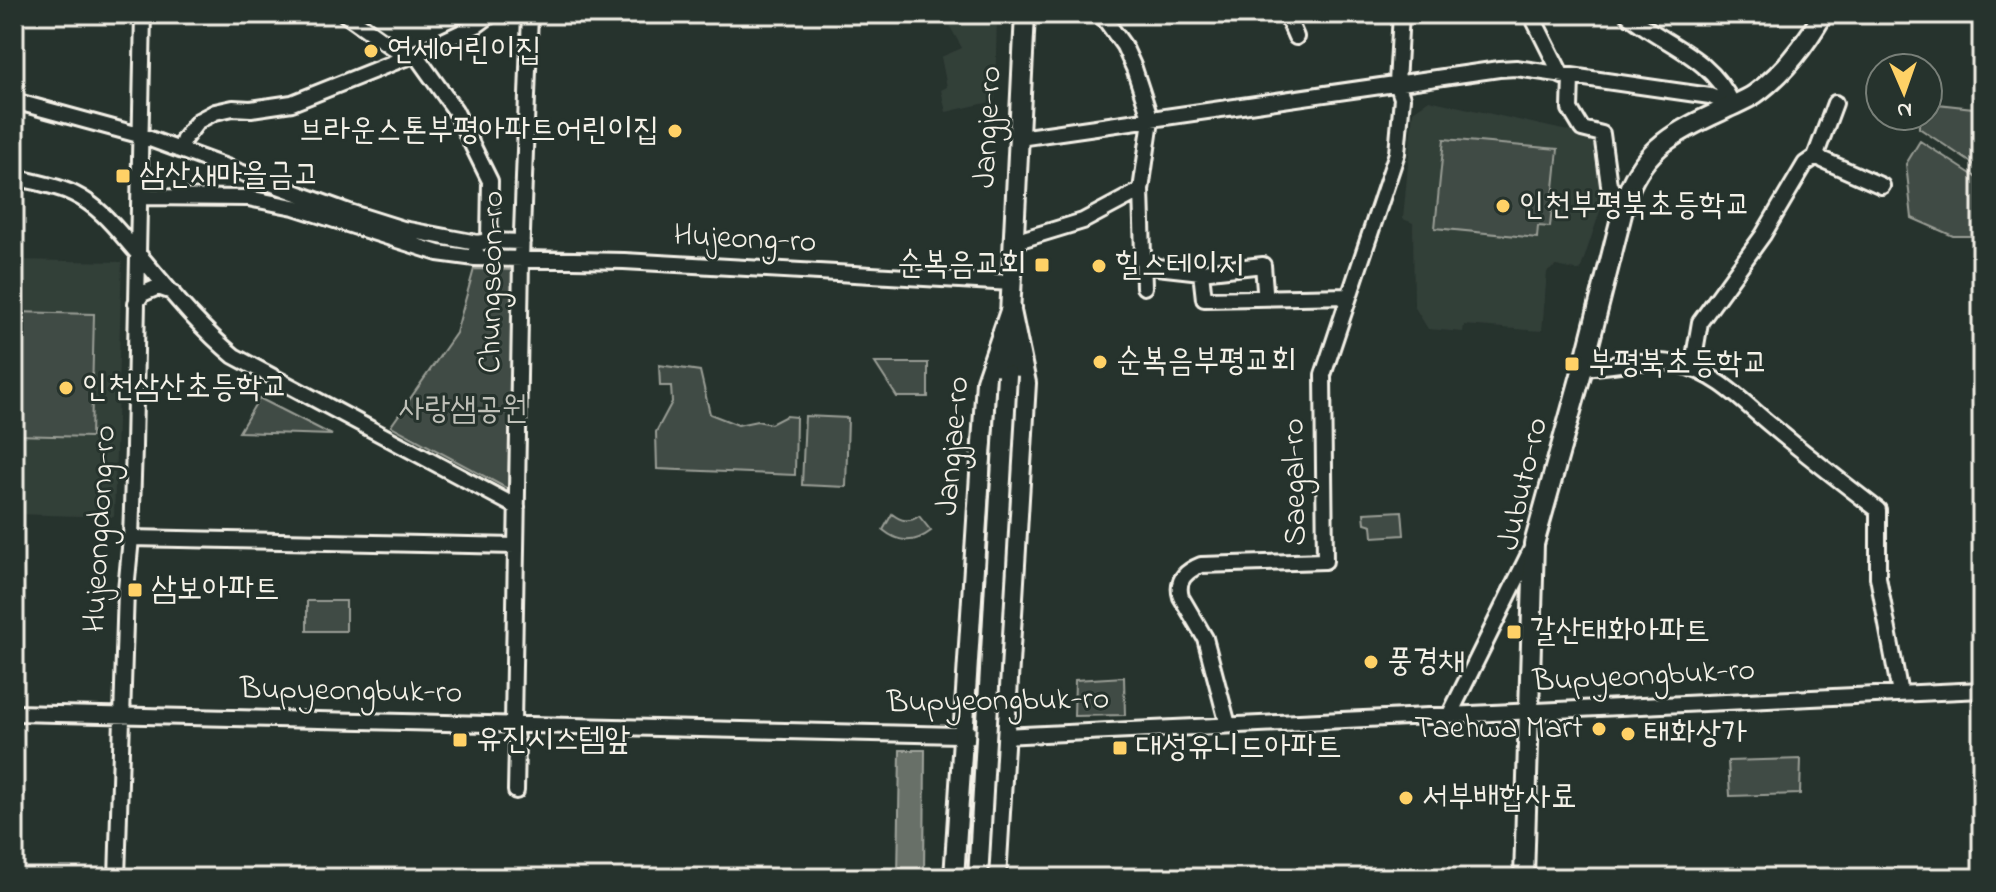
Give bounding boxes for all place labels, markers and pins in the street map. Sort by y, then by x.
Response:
place label: 연세어린이집 [387,28,542,75]
marker: 연세어린이집 [362,42,380,60]
place label: 브라운스톤부평아파트어린이집 [299,108,659,155]
marker: 브라운스톤부평아파트어린이집 [666,122,684,140]
place label: 삼산새마을금고 [139,153,319,200]
marker: 삼산새마을금고 [114,167,132,185]
place label: 인천부평북초등학교 [1519,183,1751,230]
marker: 인천부평북초등학교 [1494,197,1512,215]
place label: 순복음교회 [897,242,1026,289]
place label: 힐스테이지 [1115,243,1244,290]
marker: 순복음교회 [1033,256,1051,274]
marker: 힐스테이지 [1090,257,1108,275]
place label: 순복음부평교회 [1116,339,1296,386]
place label: 부평북초등학교 [1588,341,1768,388]
marker: 순복음부평교회 [1091,353,1109,371]
marker: 부평북초등학교 [1563,355,1581,373]
place label: 인천삼산초등학교 [82,365,288,412]
marker: 인천삼산초등학교 [57,379,75,397]
place label: 삼보아파트 [151,567,280,614]
marker: 삼보아파트 [126,581,144,599]
place label: 갈산태화아파트 [1530,609,1710,656]
marker: 갈산태화아파트 [1505,623,1523,641]
place label: 풍경채 [1387,639,1464,686]
marker: 풍경채 [1362,653,1380,671]
place label: Taehwa Mart [1414,706,1583,753]
place label: 태화상가 [1644,711,1747,758]
place label: 유진시스템앞 [476,717,631,764]
marker: Taehwa Mart [1590,720,1608,738]
place label: 대성유니드아파트 [1136,725,1342,772]
marker: 태화상가 [1619,725,1637,743]
marker: 유진시스템앞 [451,731,469,749]
marker: 대성유니드아파트 [1111,739,1129,757]
place label: 서부배합사료 [1422,775,1577,822]
marker: 서부배합사료 [1397,789,1415,807]

